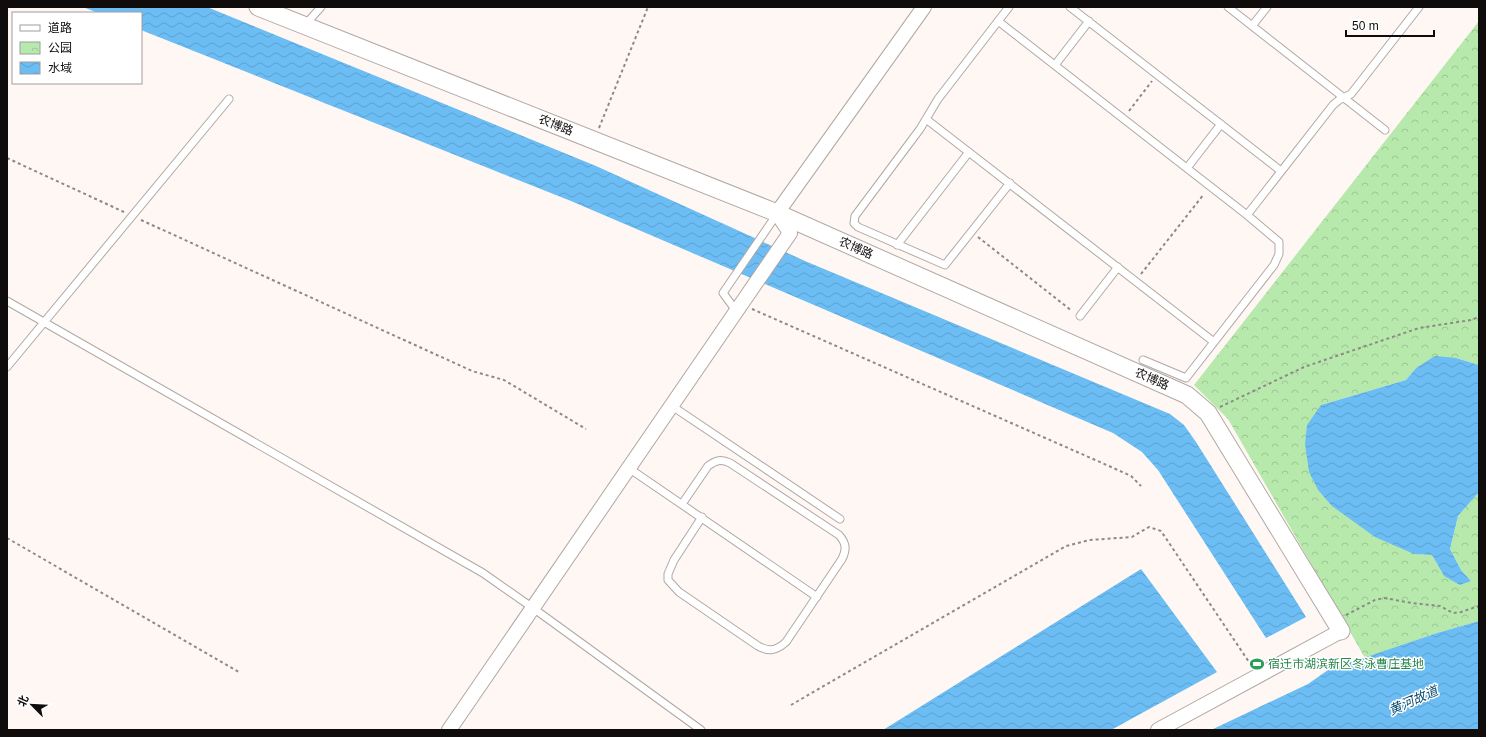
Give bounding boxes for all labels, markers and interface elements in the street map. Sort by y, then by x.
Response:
legend [12,12,142,84]
scale bar [1346,12,1434,38]
text: 50 m [1352,19,1379,33]
text: 道路 [48,21,72,35]
text: 公园 [48,41,72,55]
text: 水域 [48,61,72,75]
street label: 农博路 [537,112,575,138]
street label: 农博路 [837,234,875,262]
street label: 农博路 [1133,365,1171,393]
sports icon: 宿迁市湖滨新区冬泳曹庄基地 [1249,656,1265,672]
place label: 宿迁市湖滨新区冬泳曹庄基地 [1268,657,1424,671]
water label: 黄河故道 [1386,682,1442,718]
north arrow [12,685,52,725]
text: 北 [15,693,31,708]

